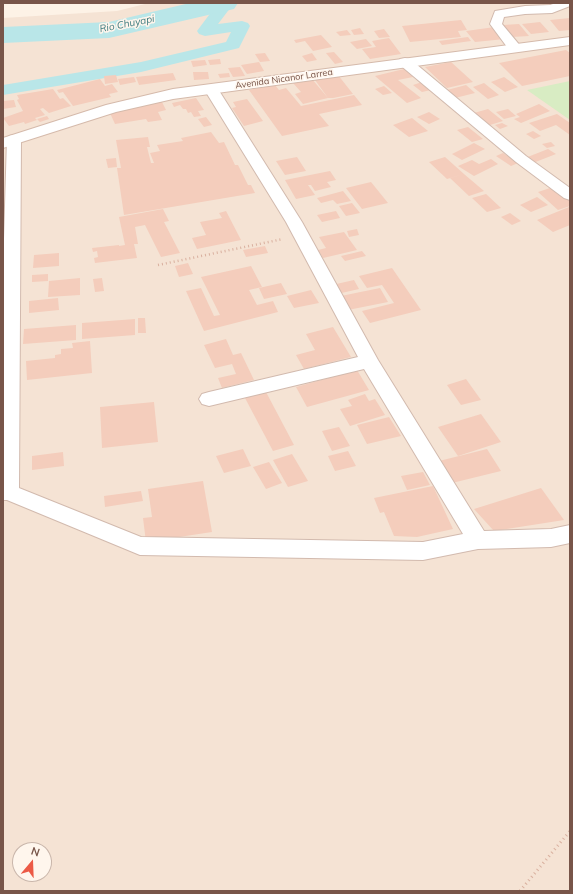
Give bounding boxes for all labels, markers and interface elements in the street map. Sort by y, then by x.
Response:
water label: Rio Chuyapi [99,13,155,35]
street label: Avenida Nicanor Larrea [235,67,333,91]
north arrow [12,842,52,882]
text: N [29,844,42,860]

